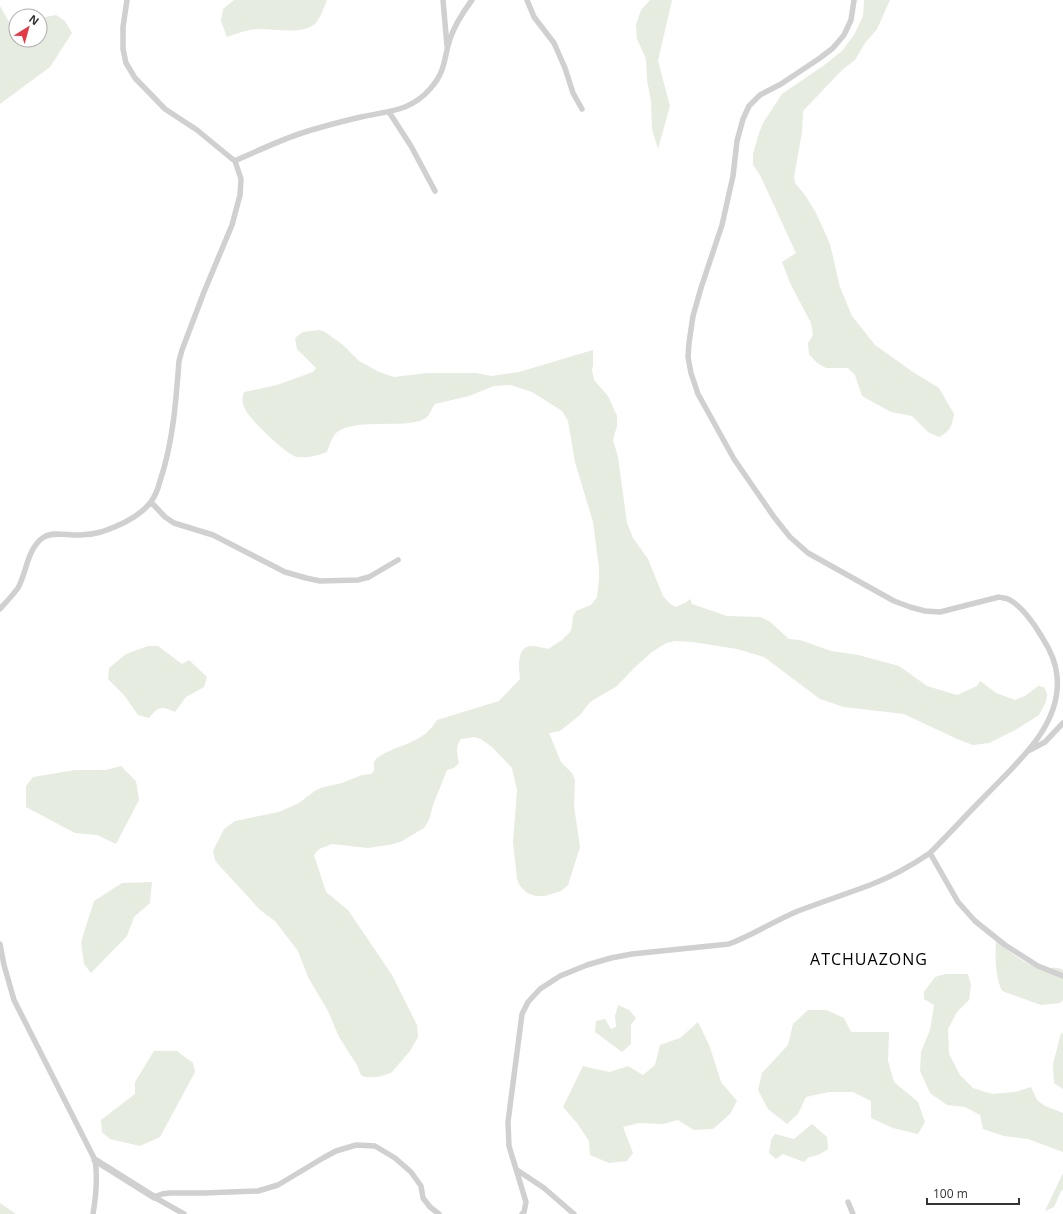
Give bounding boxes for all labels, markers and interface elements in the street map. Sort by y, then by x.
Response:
north arrow [8,8,48,48]
text: N [26,11,42,28]
district label: ATCHUAZONG [810,948,928,970]
scale bar [927,1180,1019,1206]
text: 100 m [933,1185,968,1202]

